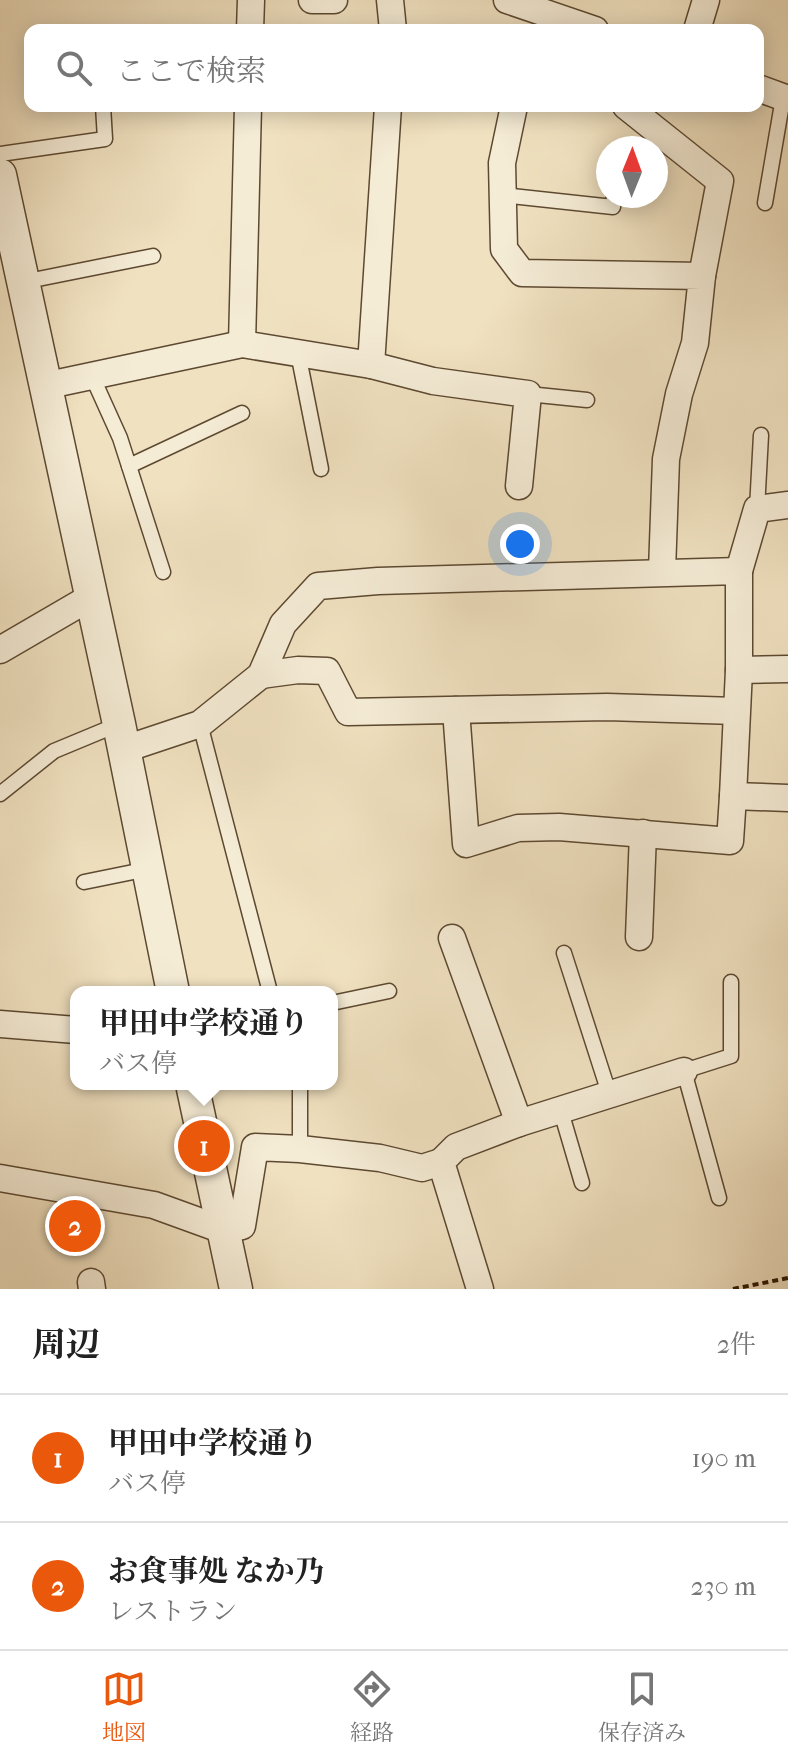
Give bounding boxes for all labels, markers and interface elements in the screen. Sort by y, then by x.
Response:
search box [24,24,764,112]
icon: search [52,46,96,90]
text: ここで検索 [116,54,266,89]
north arrow [596,136,668,208]
your location [500,524,540,564]
popup [70,986,338,1090]
text: 甲田中学校通り [99,1006,309,1041]
text: バス停 [99,1048,177,1079]
pin: 1 [178,1116,230,1176]
pin: 2 [49,1196,101,1256]
text: 周辺 [32,1325,100,1365]
text: 2件 [717,1329,756,1360]
text: 甲田中学校通り [108,1426,318,1461]
text: 1 [53,1443,63,1474]
text: 190 m [692,1443,756,1474]
text: バス停 [108,1468,186,1499]
text: お食事処 なか乃 [108,1554,324,1589]
text: 2 [51,1571,65,1602]
text: 230 m [690,1571,756,1602]
text: レストラン [108,1596,237,1627]
tab: 地図 [102,1667,146,1746]
tab: 経路 [350,1667,394,1746]
tab: 保存済み [598,1667,686,1746]

